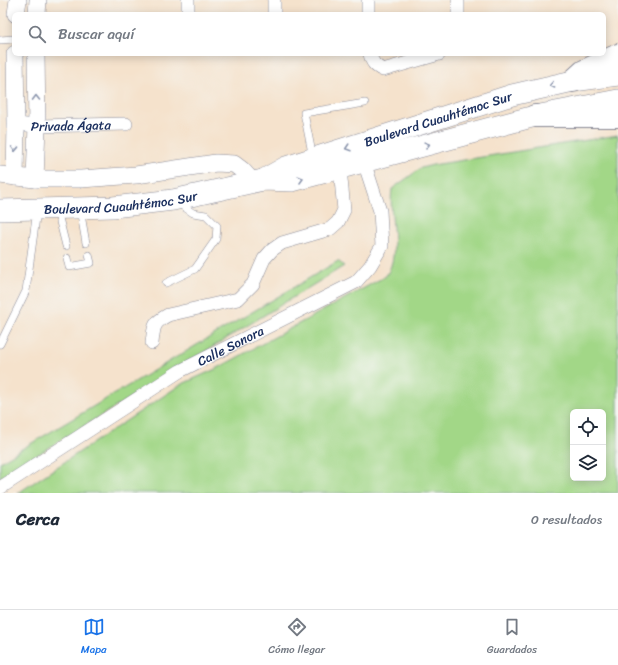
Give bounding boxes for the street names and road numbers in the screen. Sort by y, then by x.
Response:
street label: Boulevard Cuauhtémoc Sur [361,84,516,153]
street label: Privada Ágata [30,113,112,138]
street label: Boulevard Cuauhtémoc Sur [44,184,200,221]
street label: Calle Sonora [193,319,268,373]

